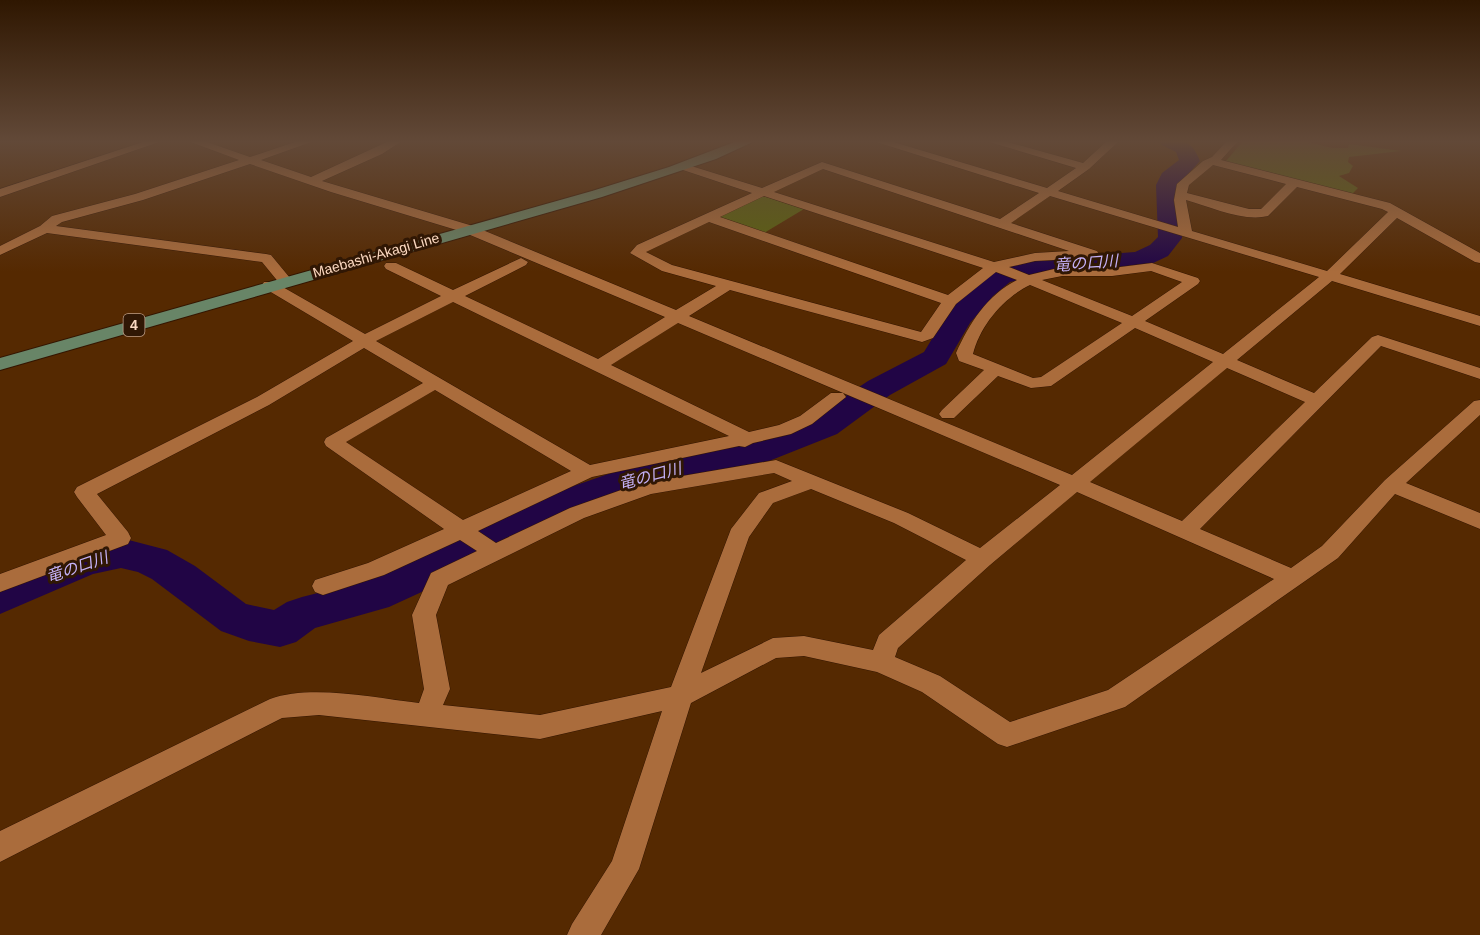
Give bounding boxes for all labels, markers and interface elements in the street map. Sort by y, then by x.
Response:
street label: Maebashi-Akagi Line [311,229,441,281]
water label: 竜の口川 [1053,252,1121,274]
road number: 4 [124,314,144,336]
water label: 竜の口川 [617,459,685,492]
water label: 竜の口川 [44,548,112,585]

